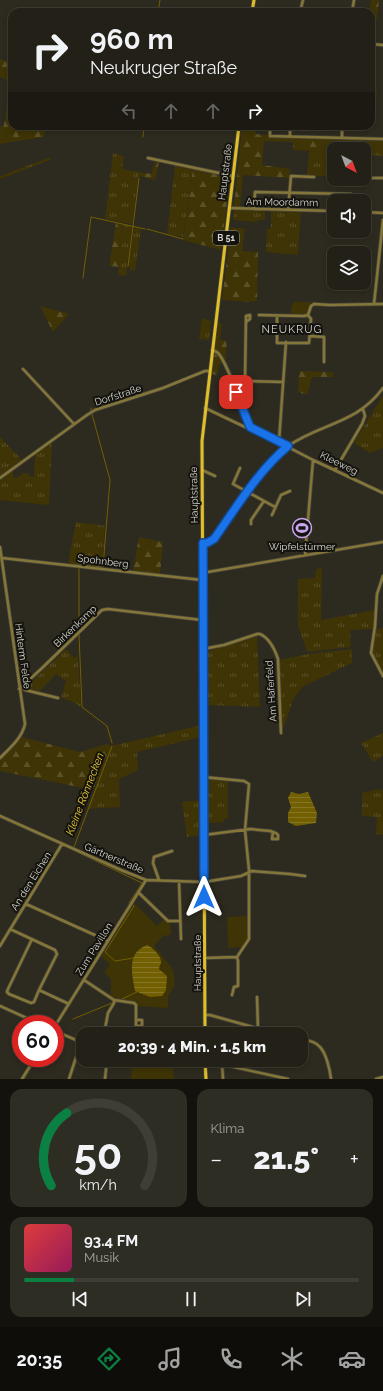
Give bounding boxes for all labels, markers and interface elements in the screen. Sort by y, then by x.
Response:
text: 960 m [90,23,173,56]
icon: right [24,24,76,76]
text: Neukruger Straße [90,57,237,78]
icon: left [118,100,140,122]
icon: ahead [160,100,182,122]
icon: ahead [202,100,224,122]
icon: right [244,100,266,122]
north arrow [327,142,371,186]
map controls [327,142,371,290]
street label: Hauptstraße [216,143,234,201]
button: sound [327,194,371,238]
street label: Am Moordamm [246,196,318,208]
road number: B 51 [213,231,239,245]
button: layers [327,246,371,290]
district label: NEUKRUG [262,323,322,336]
pin [219,375,253,409]
icon: arrive [225,381,247,403]
street label: Dorfstraße [93,382,143,408]
street label: Kleeweg [318,449,360,477]
street label: Hauptstraße [188,466,200,523]
sports icon: Wipfelstürmer [291,517,313,539]
place label: Wipfelstürmer [269,541,336,552]
street label: Spohnberg [77,552,129,570]
street label: Birkenkamp [51,603,99,649]
street label: Hinterm Felde [13,623,33,690]
street label: Am Haferfeld [263,660,279,722]
water label: Kleine Rönnecken [63,751,107,837]
street label: Gärtnerstraße [83,841,145,875]
street label: An den Eichen [9,850,53,912]
position arrow [183,876,225,918]
street label: Zum Pavillon [73,920,115,977]
street label: Hauptstraße [192,935,203,991]
speed limit sign: 60 [12,1015,64,1067]
text: 20:39 · 4 Min. · 1.5 km [118,1038,266,1056]
text: Klima [211,1121,244,1136]
text: 50 [74,1130,123,1179]
text: 21.5° [253,1141,319,1176]
text: − [211,1146,222,1172]
text: + [350,1146,359,1172]
text: km/h [79,1177,117,1193]
text: 93.4 FM [84,1232,138,1250]
text: Musik [84,1250,119,1265]
icon: previous [69,1288,91,1310]
icon: pause [180,1288,202,1310]
icon: next [292,1288,314,1310]
icon: directions [95,1345,123,1373]
icon: music [156,1345,184,1373]
icon: phone [217,1345,245,1373]
icon: climate [278,1345,306,1373]
icon: car [338,1345,366,1373]
text: 20:35 [16,1349,62,1370]

